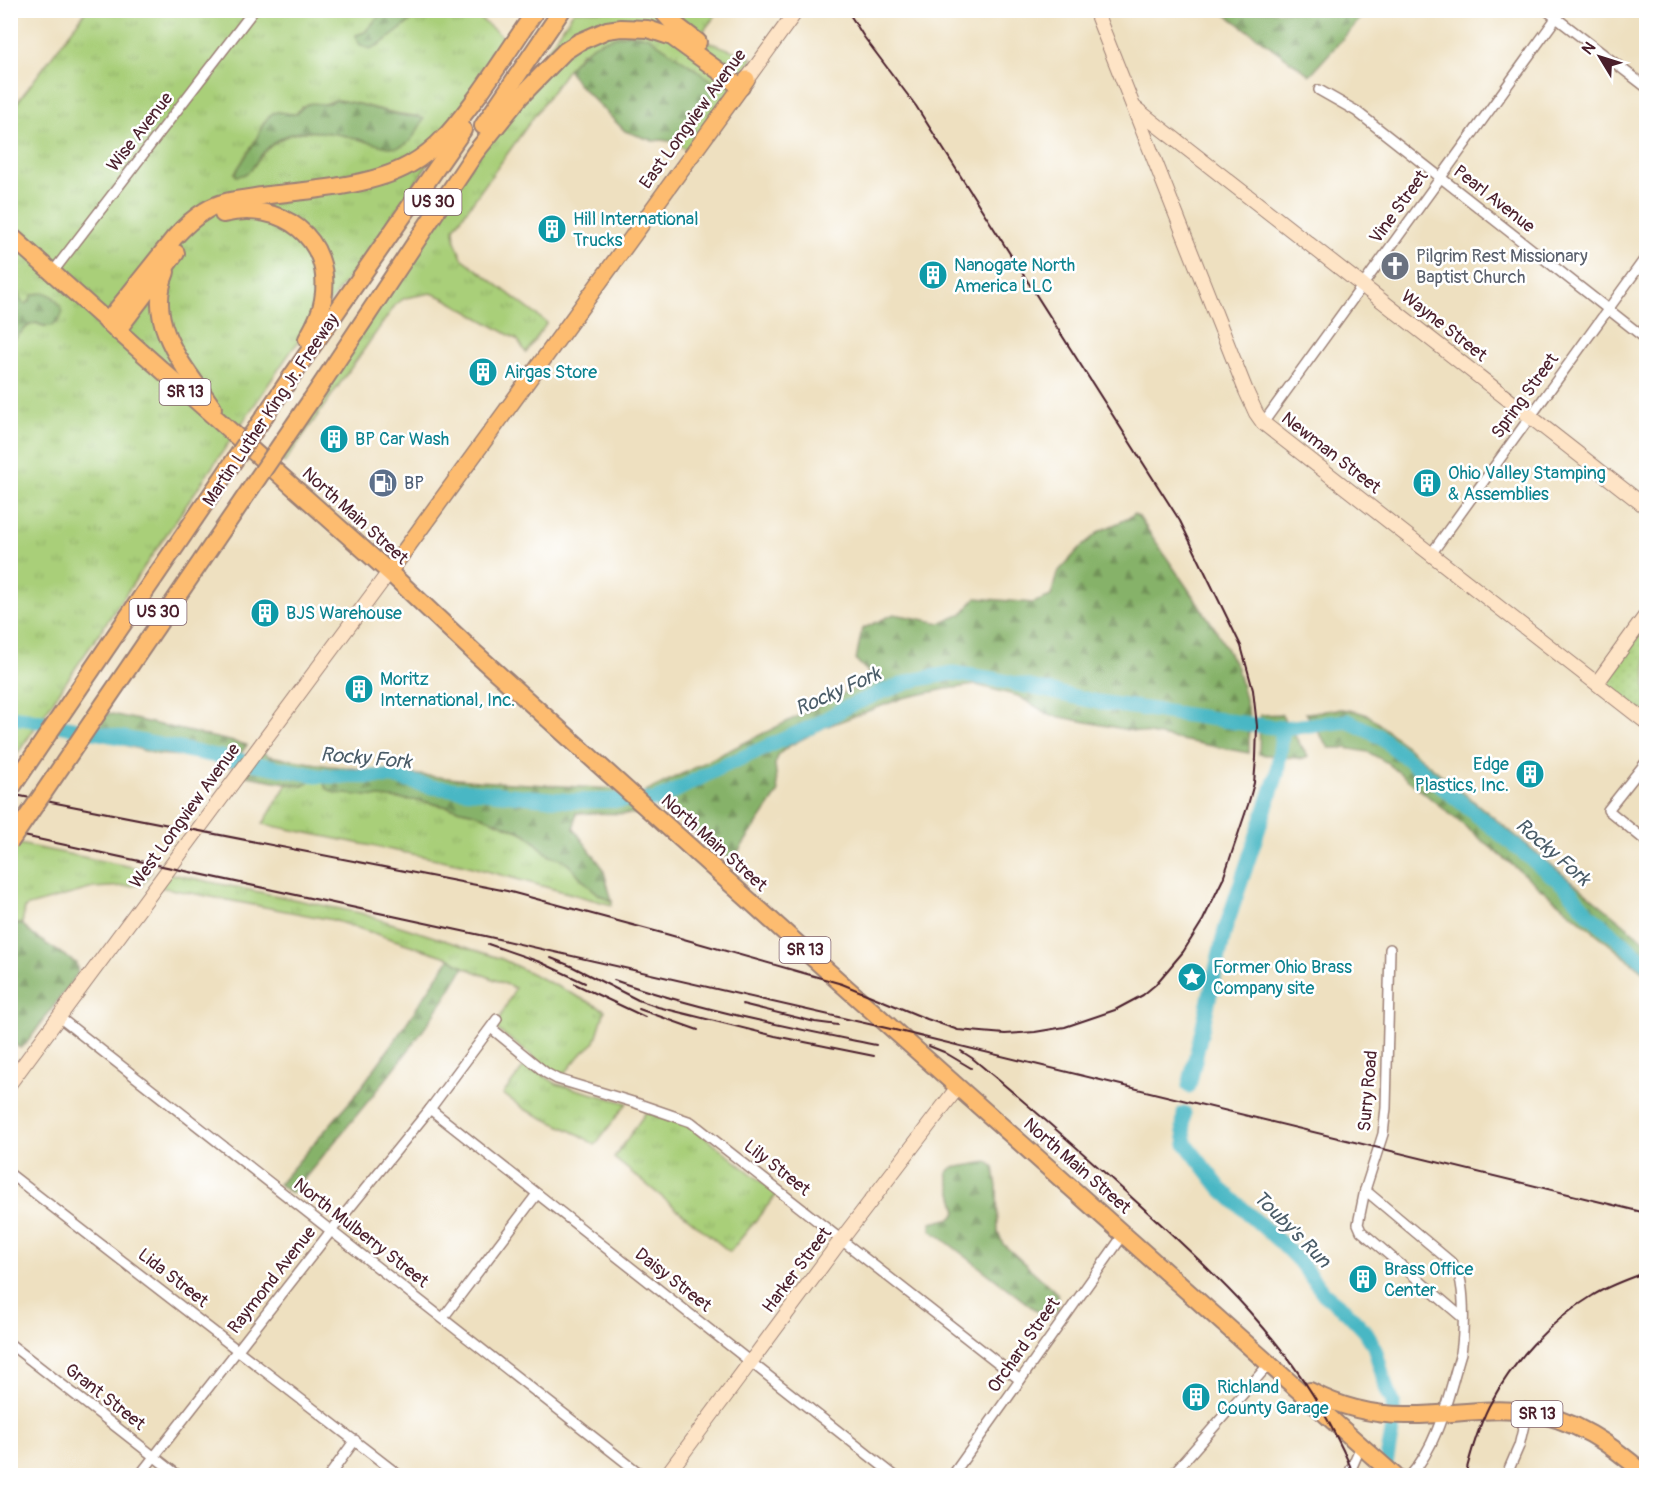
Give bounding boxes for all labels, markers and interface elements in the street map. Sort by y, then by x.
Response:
north arrow [1570,27,1630,87]
text: N [1578,38,1600,59]
street label: East Longview Avenue [635,44,752,193]
street label: Wise Avenue [102,87,178,176]
street label: Pearl Avenue [1449,160,1539,238]
street label: Vine Street [1365,165,1434,248]
road number: US 30 [404,189,462,215]
place label: Hill International Trucks [573,208,699,252]
building icon: Hill International Trucks [536,213,568,245]
place label: Pilgrim Rest Missionary Baptist Church [1416,245,1588,289]
church icon: Pilgrim Rest Missionary Baptist Church [1379,250,1411,282]
place label: Nanogate North America LLC [954,254,1075,298]
building icon: Nanogate North America LLC [917,259,949,291]
street label: Wayne Street [1396,285,1492,367]
street label: Martin Luther King Jr. Freeway [198,309,344,511]
street label: Spring Street [1486,348,1564,443]
building icon: Airgas Store [467,356,499,388]
place label: Airgas Store [504,361,597,384]
road number: SR 13 [160,379,210,405]
street label: Newman Street [1277,407,1386,499]
building icon: BP Car Wash [318,423,350,455]
place label: BP Car Wash [355,428,449,451]
street label: North Main Street [297,462,413,570]
place label: Ohio Valley Stamping & Assemblies [1448,462,1606,506]
fuel station icon: BP [367,467,399,499]
building icon: Ohio Valley Stamping & Assemblies [1411,467,1443,499]
place label: BP [404,472,424,495]
building icon: BJS Warehouse [249,597,281,629]
road number: US 30 [130,599,186,625]
place label: BJS Warehouse [286,602,402,625]
water label: Rocky Fork [791,660,886,721]
place label: Moritz International, Inc. [380,668,515,712]
building icon: Moritz International, Inc. [343,673,375,705]
street label: West Longview Avenue [125,739,245,893]
water label: Rocky Fork [320,742,414,775]
place label: Edge Plastics, Inc. [1415,753,1509,797]
building icon: Edge Plastics, Inc. [1514,758,1546,790]
street label: North Main Street [656,789,772,897]
water label: Rocky Fork [1510,813,1597,892]
road number: SR 13 [780,937,830,963]
place label: Former Ohio Brass Company site [1213,956,1352,1000]
place icon: Former Ohio Brass Company site [1176,961,1208,993]
street label: Surry Road [1353,1050,1383,1132]
street label: North Main Street [1018,1113,1136,1219]
street label: Lily Street [739,1135,815,1202]
street label: North Mulberry Street [289,1173,434,1293]
water label: Touby's Run [1248,1185,1337,1274]
street label: Raymond Avenue [223,1222,321,1338]
street label: Harker Street [757,1222,837,1318]
street label: Lida Street [133,1243,213,1313]
street label: Daisy Street [630,1243,717,1318]
place label: Brass Office Center [1384,1258,1474,1302]
building icon: Brass Office Center [1347,1263,1379,1295]
street label: Orchard Street [983,1292,1066,1397]
street label: Grant Street [60,1358,151,1436]
place label: Richland County Garage [1217,1376,1329,1420]
building icon: Richland County Garage [1180,1381,1212,1413]
road number: SR 13 [1512,1401,1562,1427]

